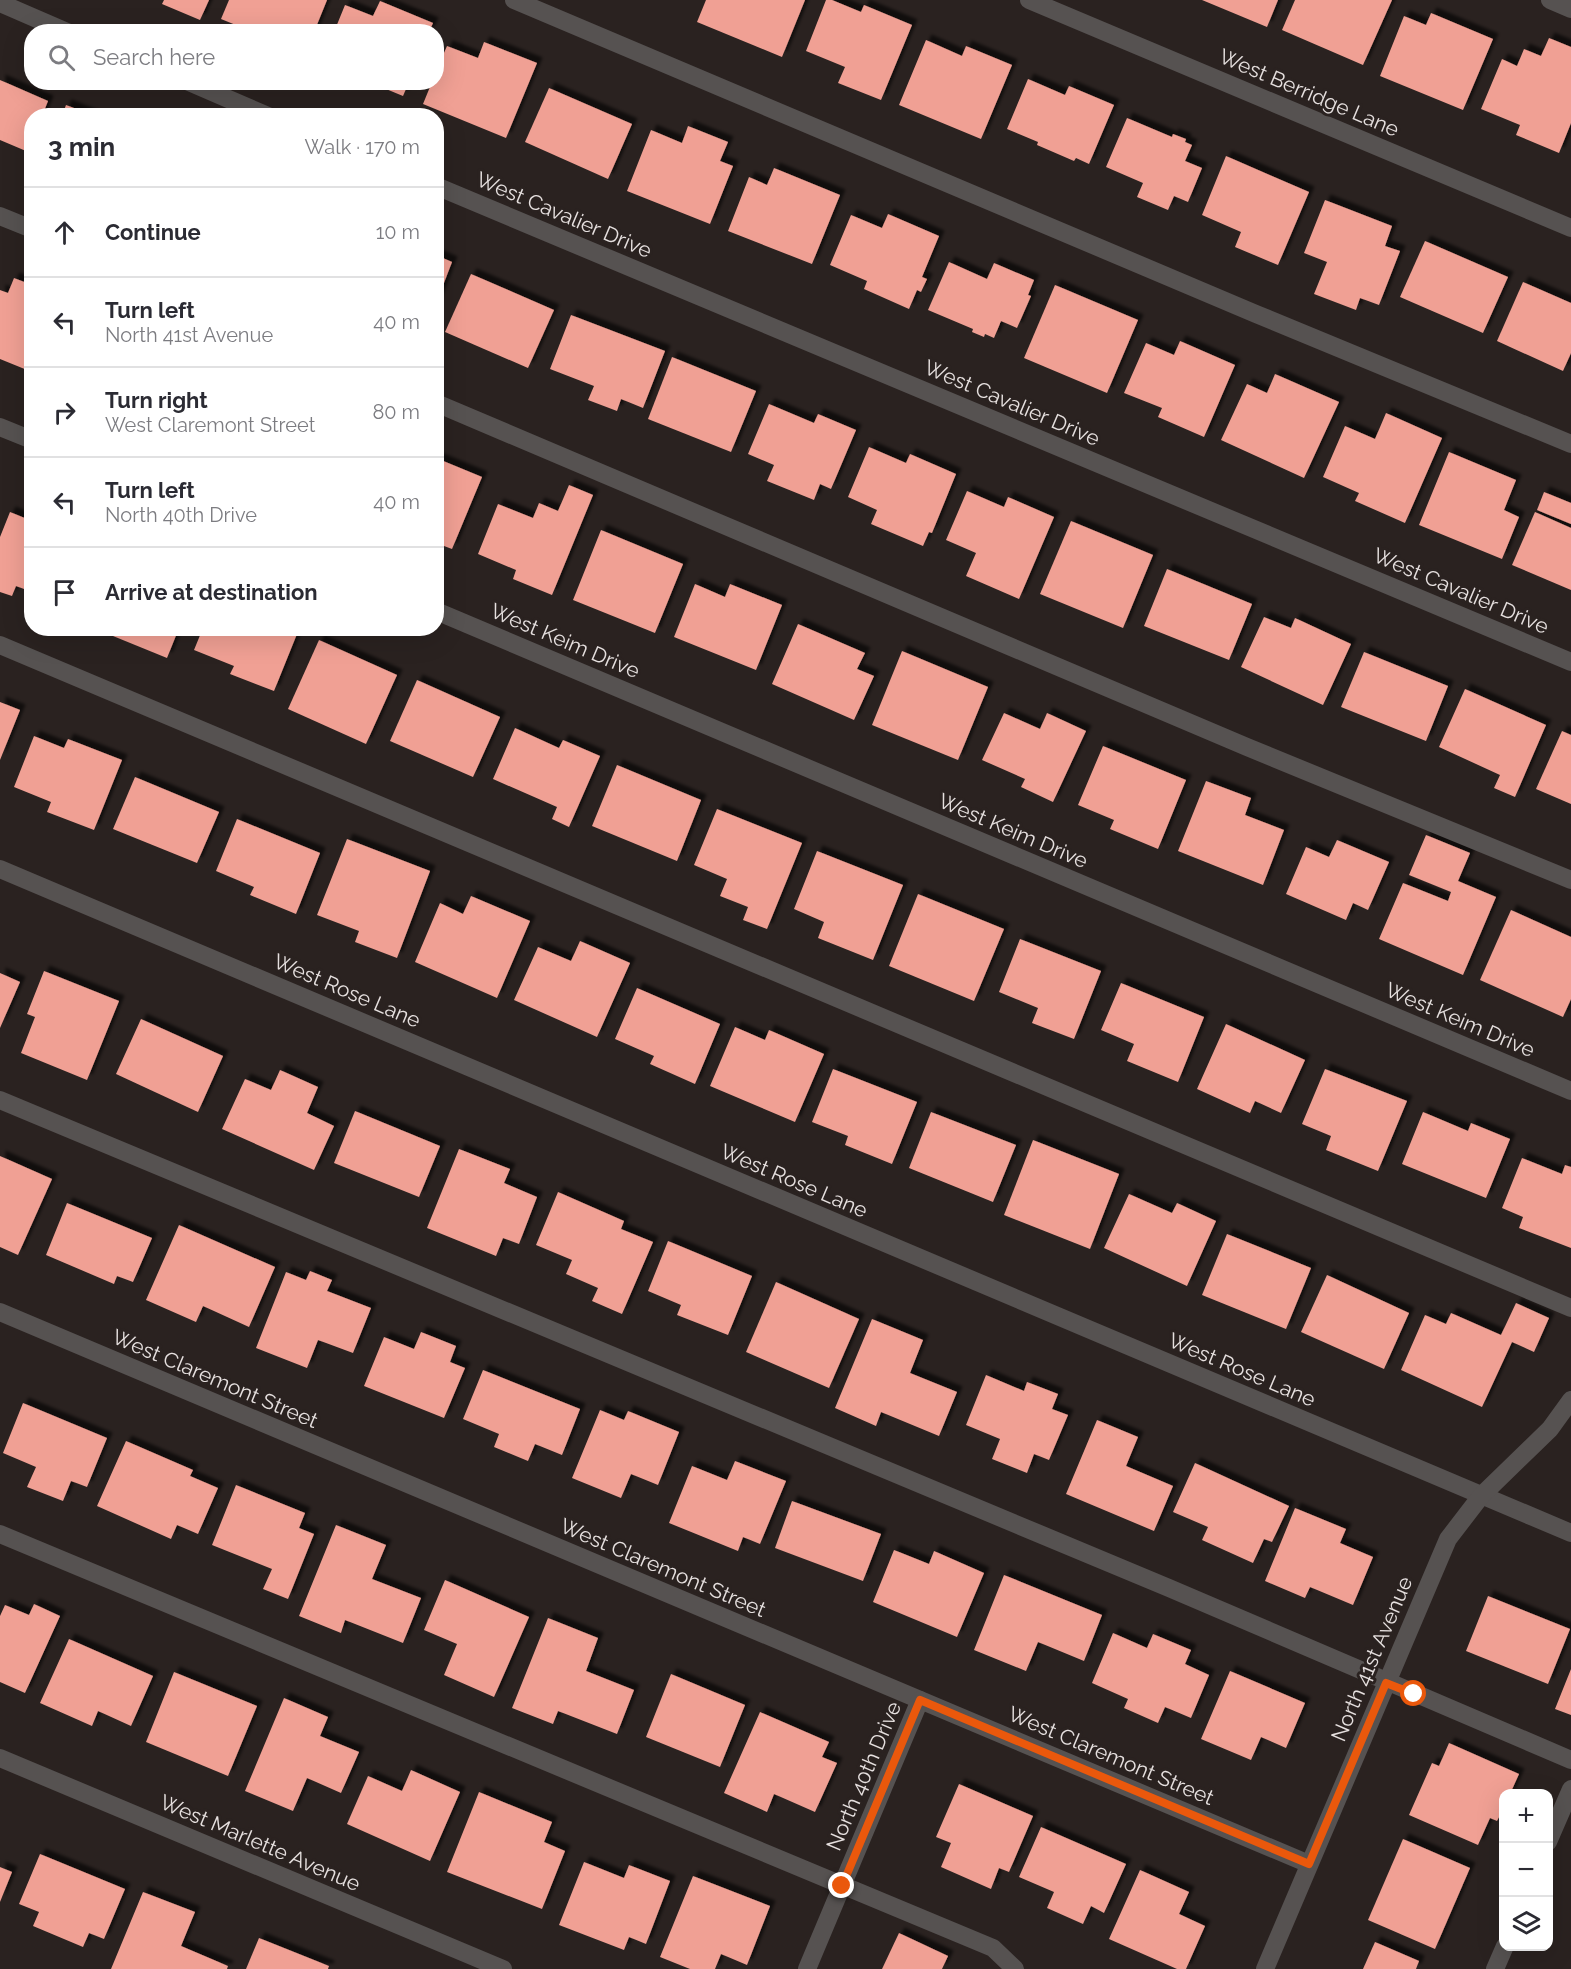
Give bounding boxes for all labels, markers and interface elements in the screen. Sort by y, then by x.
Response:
search box [24,24,444,90]
icon: search [45,41,78,74]
street label: West Berridge Lane [1215,43,1403,142]
text: Search here [93,44,215,70]
text: 3 min [48,132,115,162]
text: Walk · 170 m [304,135,420,159]
street label: West Cavalier Drive [473,166,656,263]
icon: ahead [48,216,81,249]
text: Continue [105,219,201,245]
text: 10 m [376,220,420,244]
text: Turn left [105,297,195,323]
icon: left [48,306,81,339]
text: 40 m [373,310,420,334]
text: North 41st Avenue [105,323,273,347]
street label: West Cavalier Drive [921,354,1104,451]
text: Turn right [105,387,208,413]
icon: right [48,396,81,429]
text: 80 m [372,400,420,424]
text: West Claremont Street [105,413,315,437]
text: Turn left [105,477,195,503]
icon: left [48,486,81,519]
text: 40 m [373,490,420,514]
text: North 40th Drive [105,503,257,527]
street label: West Cavalier Drive [1370,542,1553,639]
icon: arrive [48,576,81,609]
text: Arrive at destination [105,579,318,605]
street label: West Keim Drive [487,598,644,683]
street label: West Keim Drive [935,788,1092,873]
street label: West Rose Lane [270,948,425,1033]
street label: West Keim Drive [1382,977,1539,1062]
street label: West Rose Lane [717,1138,872,1223]
street label: West Claremont Street [109,1324,322,1433]
street label: West Rose Lane [1165,1327,1320,1412]
street label: West Claremont Street [557,1513,770,1622]
street label: North 41st Avenue [1326,1573,1418,1745]
route start [1400,1680,1426,1706]
street label: North 40th Drive [821,1697,906,1854]
street label: West Claremont Street [1005,1701,1218,1810]
street label: West Marlette Avenue [156,1789,364,1896]
map controls [1499,1789,1553,1951]
button: + [1499,1789,1553,1843]
button: − [1499,1843,1553,1897]
route end [828,1872,854,1898]
button: layers [1499,1897,1553,1951]

